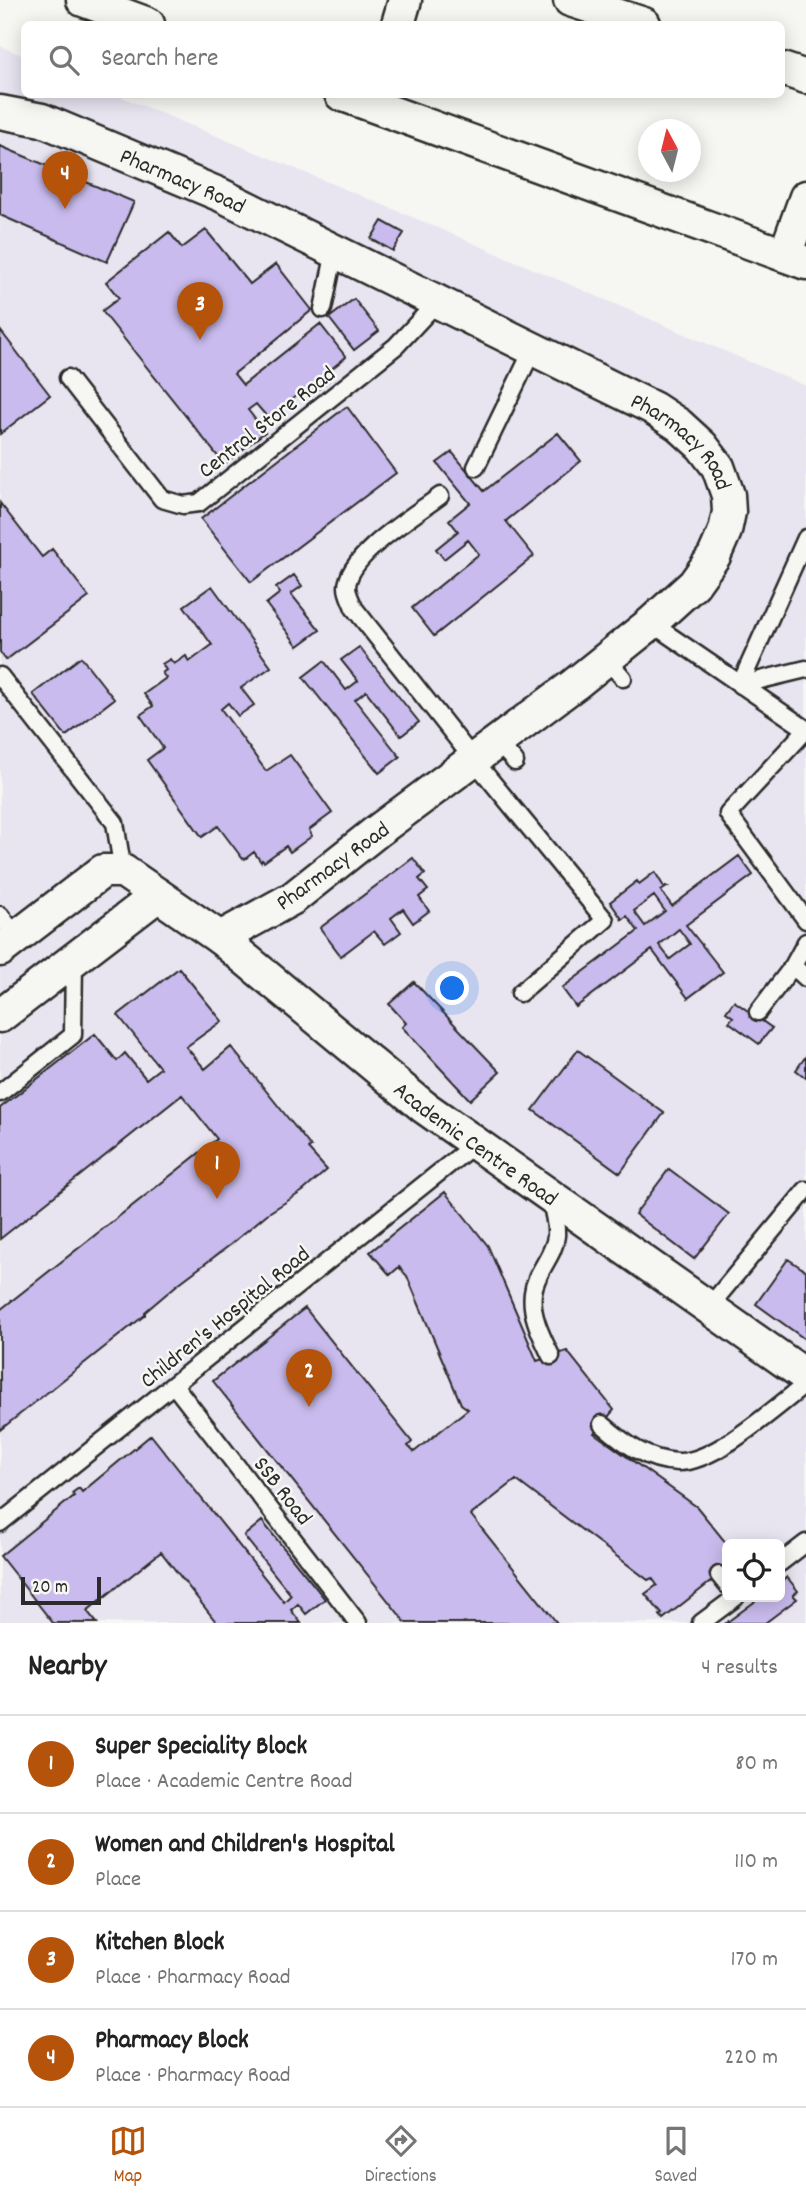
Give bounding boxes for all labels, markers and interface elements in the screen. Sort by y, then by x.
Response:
search box [21,21,785,98]
icon: search [45,41,83,79]
text: Search here [101,41,219,78]
north arrow [638,119,701,182]
street label: Pharmacy Road [114,141,250,224]
pin: 4 [42,151,88,209]
pin: 3 [177,282,223,340]
street label: Central Store Road [192,360,344,488]
street label: Pharmacy Road [624,386,738,495]
street label: Pharmacy Road [270,815,398,920]
your location [435,971,469,1005]
street label: Academic Centre Road [385,1075,564,1216]
pin: 1 [194,1141,240,1199]
street label: Children's Hospital Road [134,1240,318,1398]
pin: 2 [286,1349,332,1407]
street label: SSB Road [244,1451,319,1534]
map controls [722,1539,785,1602]
button: locate [722,1539,785,1602]
scale bar [21,1574,102,1606]
text: 20 m [32,1575,68,1602]
text: Nearby [28,1647,106,1690]
text: 4 results [701,1652,778,1685]
text: Super Speciality Block [95,1729,307,1766]
text: 1 [48,1748,54,1781]
text: 80 m [735,1748,778,1781]
text: Place · Academic Centre Road [95,1766,352,1799]
text: Women and Children's Hospital [95,1827,395,1864]
text: 2 [46,1846,56,1879]
text: 110 m [734,1846,778,1879]
text: Place [95,1864,141,1897]
text: Kitchen Block [95,1925,224,1962]
text: 3 [46,1944,56,1977]
text: 170 m [731,1944,778,1977]
text: Place · Pharmacy Road [95,1962,291,1995]
text: Pharmacy Block [95,2023,249,2060]
text: 4 [46,2042,56,2075]
text: 220 m [724,2042,778,2075]
text: Place · Pharmacy Road [95,2060,291,2093]
tab: Map [109,2122,147,2191]
tab: Directions [365,2122,437,2191]
tab: Saved [655,2122,697,2191]

